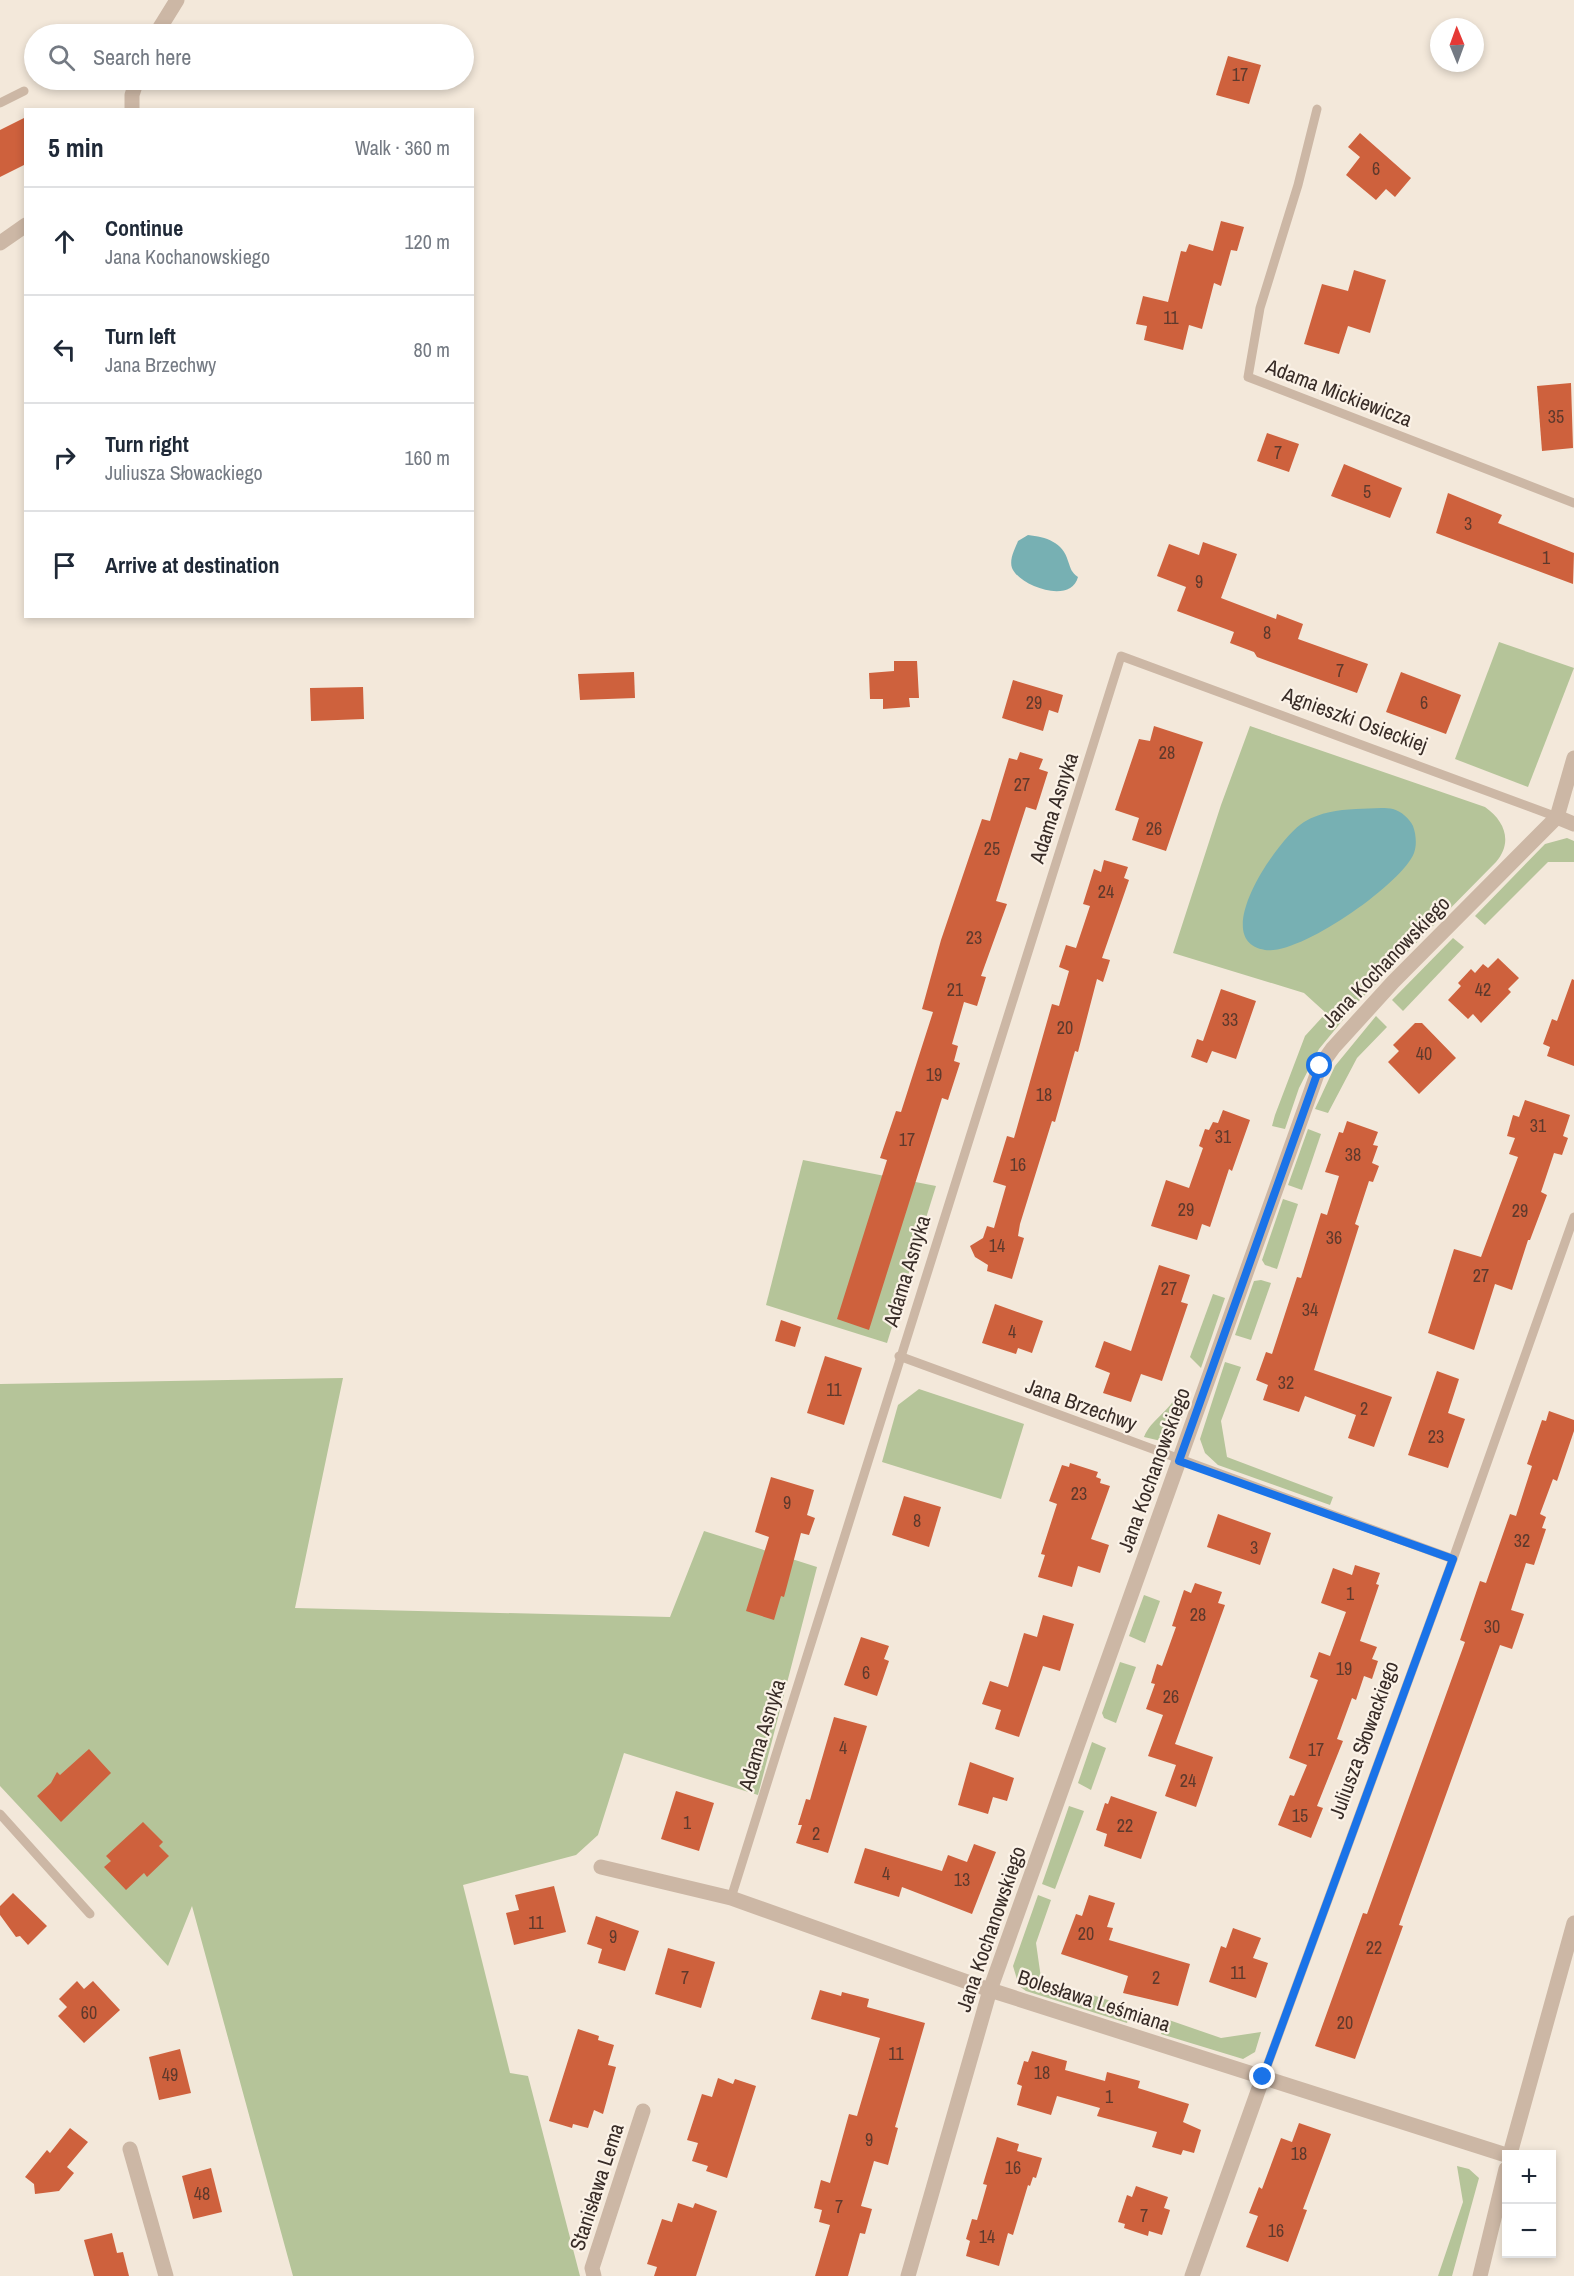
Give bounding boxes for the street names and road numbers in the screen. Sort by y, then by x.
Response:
street label: Adama Mickiewicza [1261,351,1417,434]
street label: Agnieszki Osieckiej [1278,680,1432,759]
street label: Adama Asnyka [1022,748,1085,868]
street label: Jana Kochanowskiego [1315,889,1456,1034]
street label: Adama Asnyka [876,1211,937,1331]
street label: Jana Brzechwy [1021,1371,1141,1438]
street label: Jana Kochanowskiego [1110,1383,1197,1556]
street label: Juliusza Słowackiego [1322,1657,1405,1823]
street label: Adama Asnyka [731,1675,792,1795]
street label: Jana Kochanowskiego [949,1842,1032,2015]
street label: Bolesława Leśmiana [1014,1962,1175,2039]
street label: Stanisława Lema [562,2119,631,2254]

